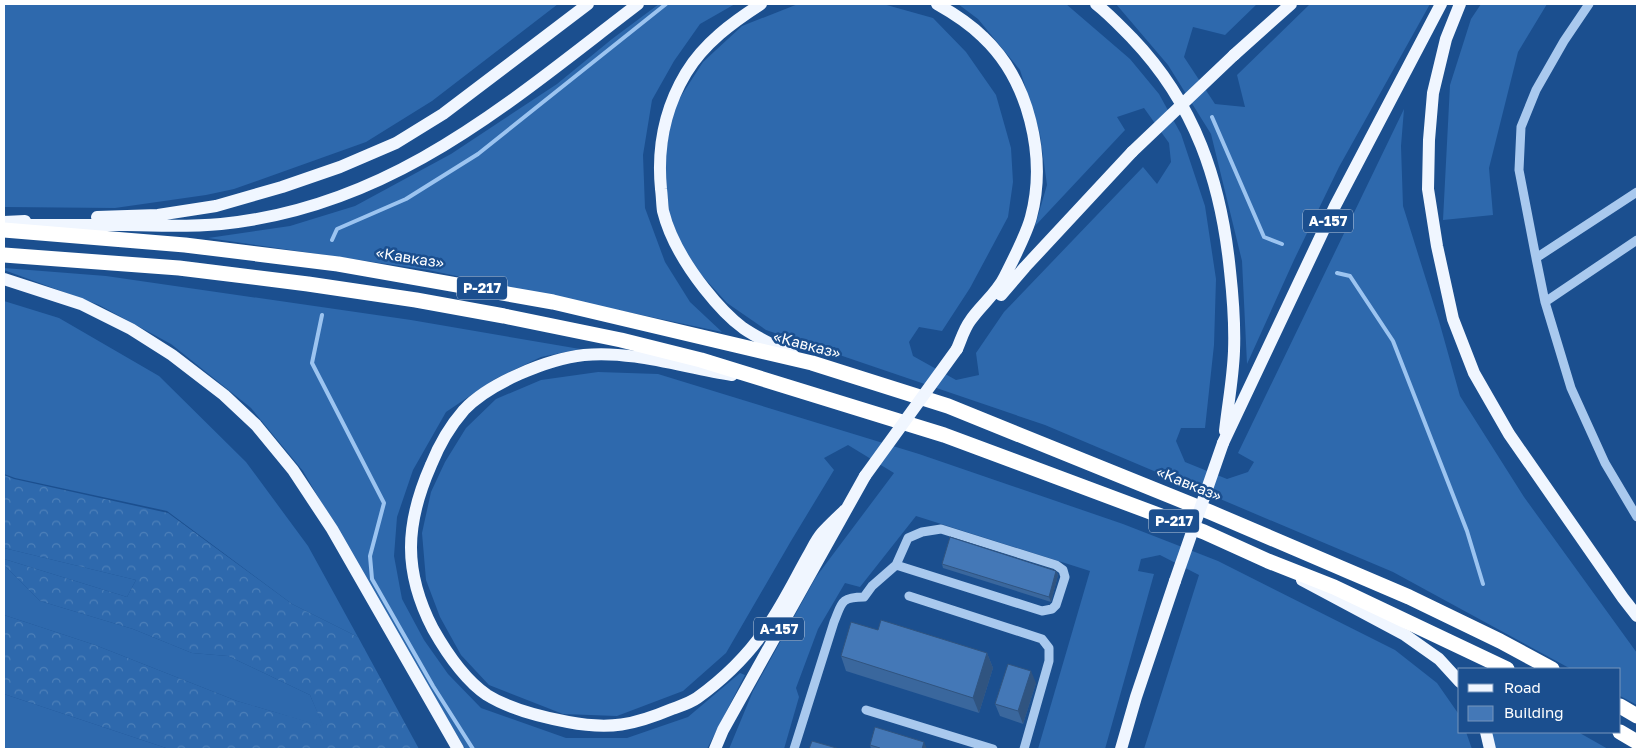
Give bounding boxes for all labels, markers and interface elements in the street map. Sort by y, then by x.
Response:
road number: А-157 [1303,210,1353,232]
street label: «Кавказ» [375,243,445,271]
road number: Р-217 [457,276,507,300]
street label: «Кавказ» [772,326,843,362]
street label: «Кавказ» [1154,462,1225,504]
road number: Р-217 [1149,510,1199,532]
road number: А-157 [754,618,804,640]
legend [1458,668,1621,733]
text: Road [1504,678,1541,696]
text: Building [1504,703,1564,721]

